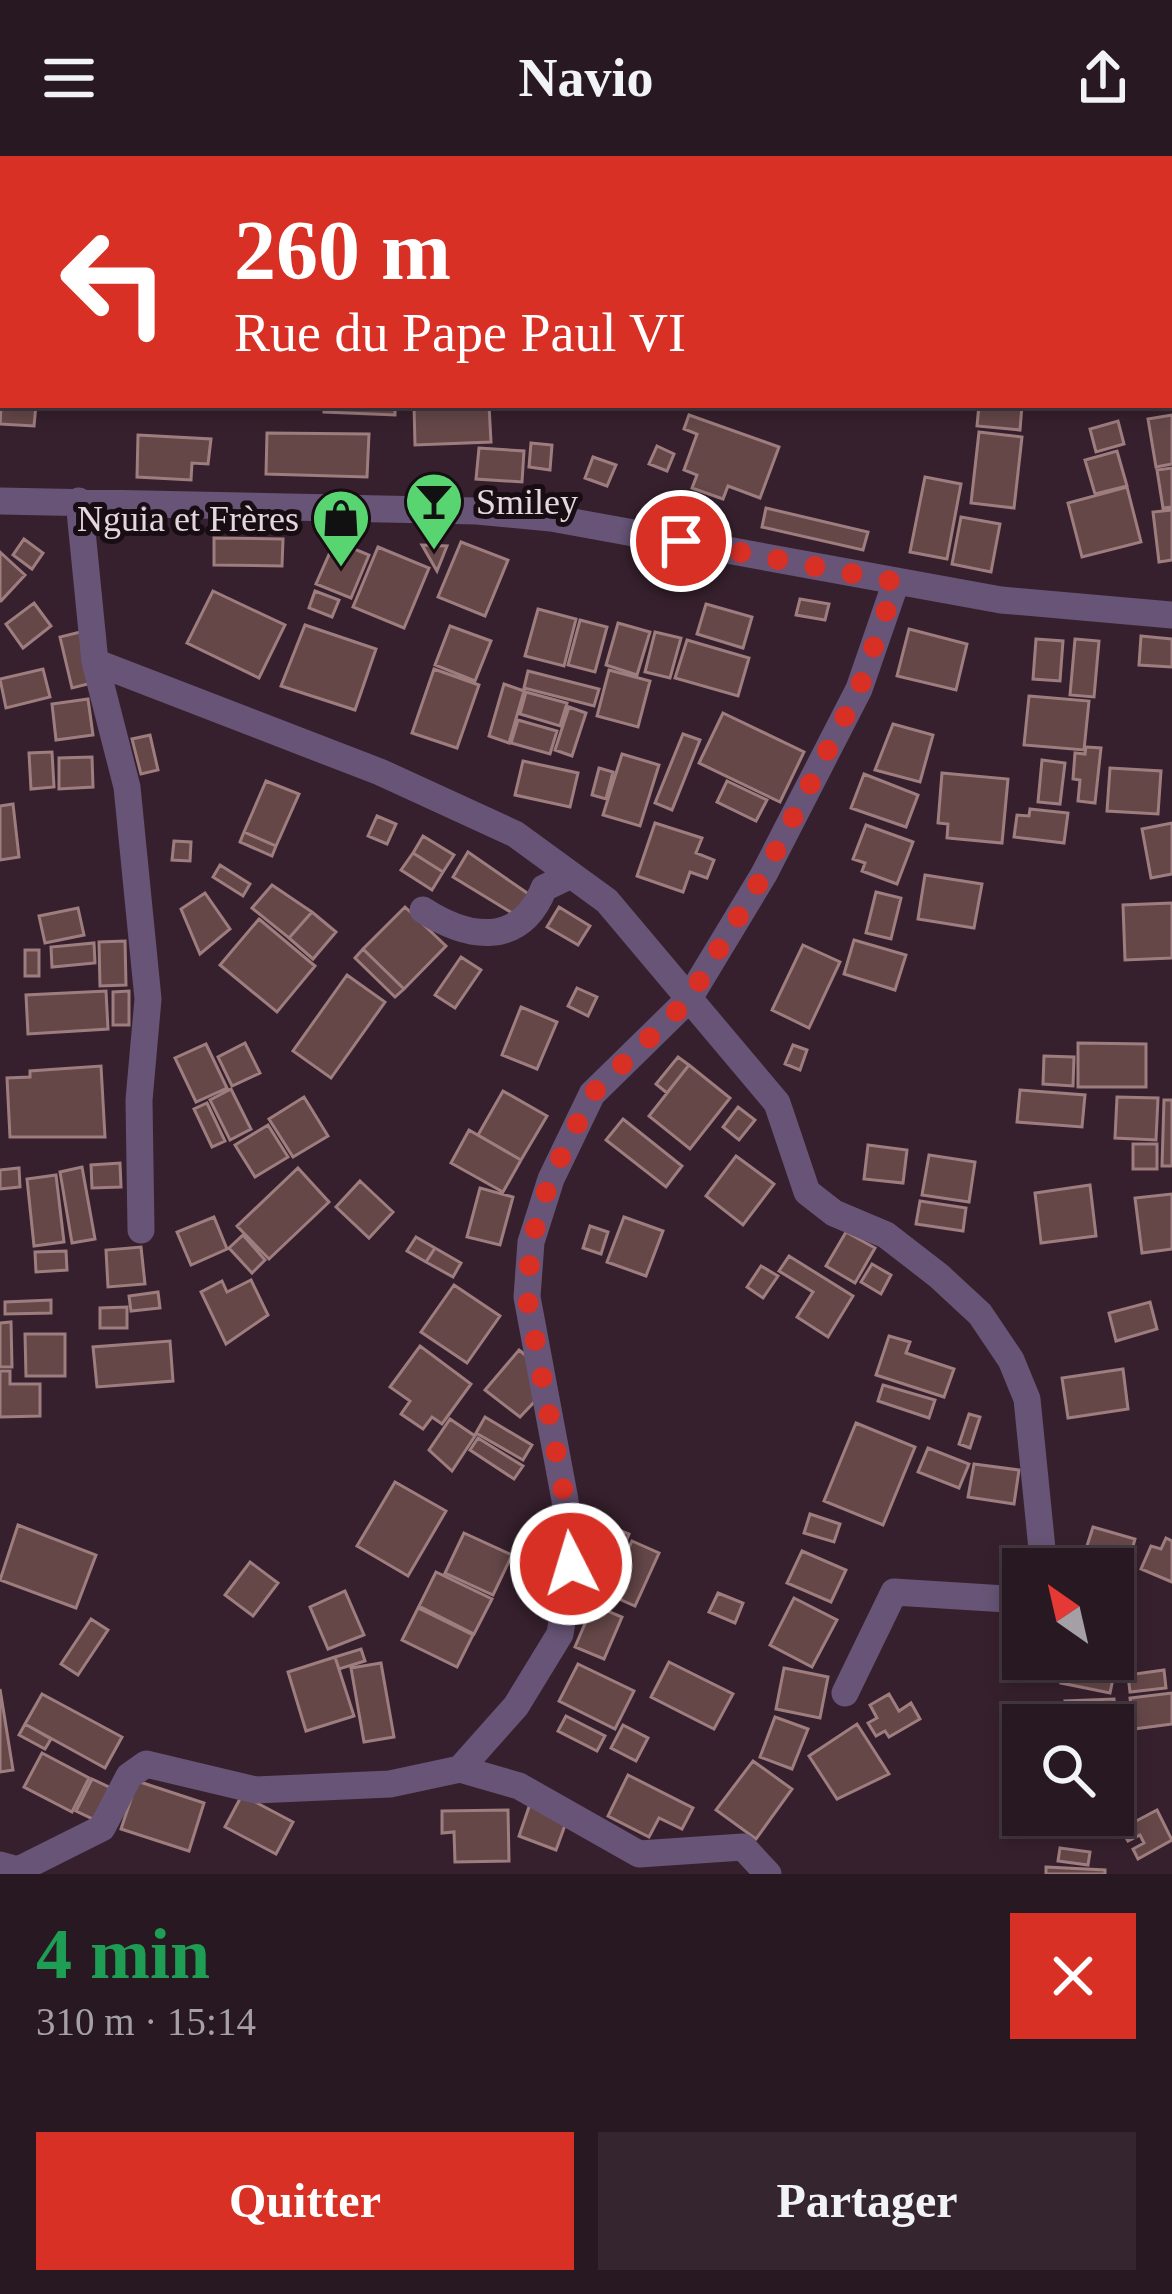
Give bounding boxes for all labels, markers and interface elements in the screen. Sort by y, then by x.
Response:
icon: menu [36,45,102,111]
icon: share [1070,45,1136,111]
text: Navio [519,48,654,108]
icon: left [36,204,192,360]
text: 260 m [234,204,451,297]
text: Rue du Pape Paul VI [234,303,686,363]
bar icon: Smiley [403,470,465,552]
place label: Smiley [476,482,578,522]
shop icon: Nguia et Frères [310,487,372,569]
pin [630,490,732,592]
place label: Nguia et Frères [77,499,299,539]
icon: arrive [648,508,714,574]
position arrow [508,1501,634,1627]
north arrow [1002,1548,1134,1680]
map controls [1002,1548,1134,1836]
button: search [1002,1704,1134,1836]
button: close [1010,1913,1136,2039]
text: 4 min [36,1914,210,1994]
text: 310 m · 15:14 [36,2000,256,2043]
button: Quitter [36,2132,574,2270]
button: Partager [598,2132,1136,2270]

